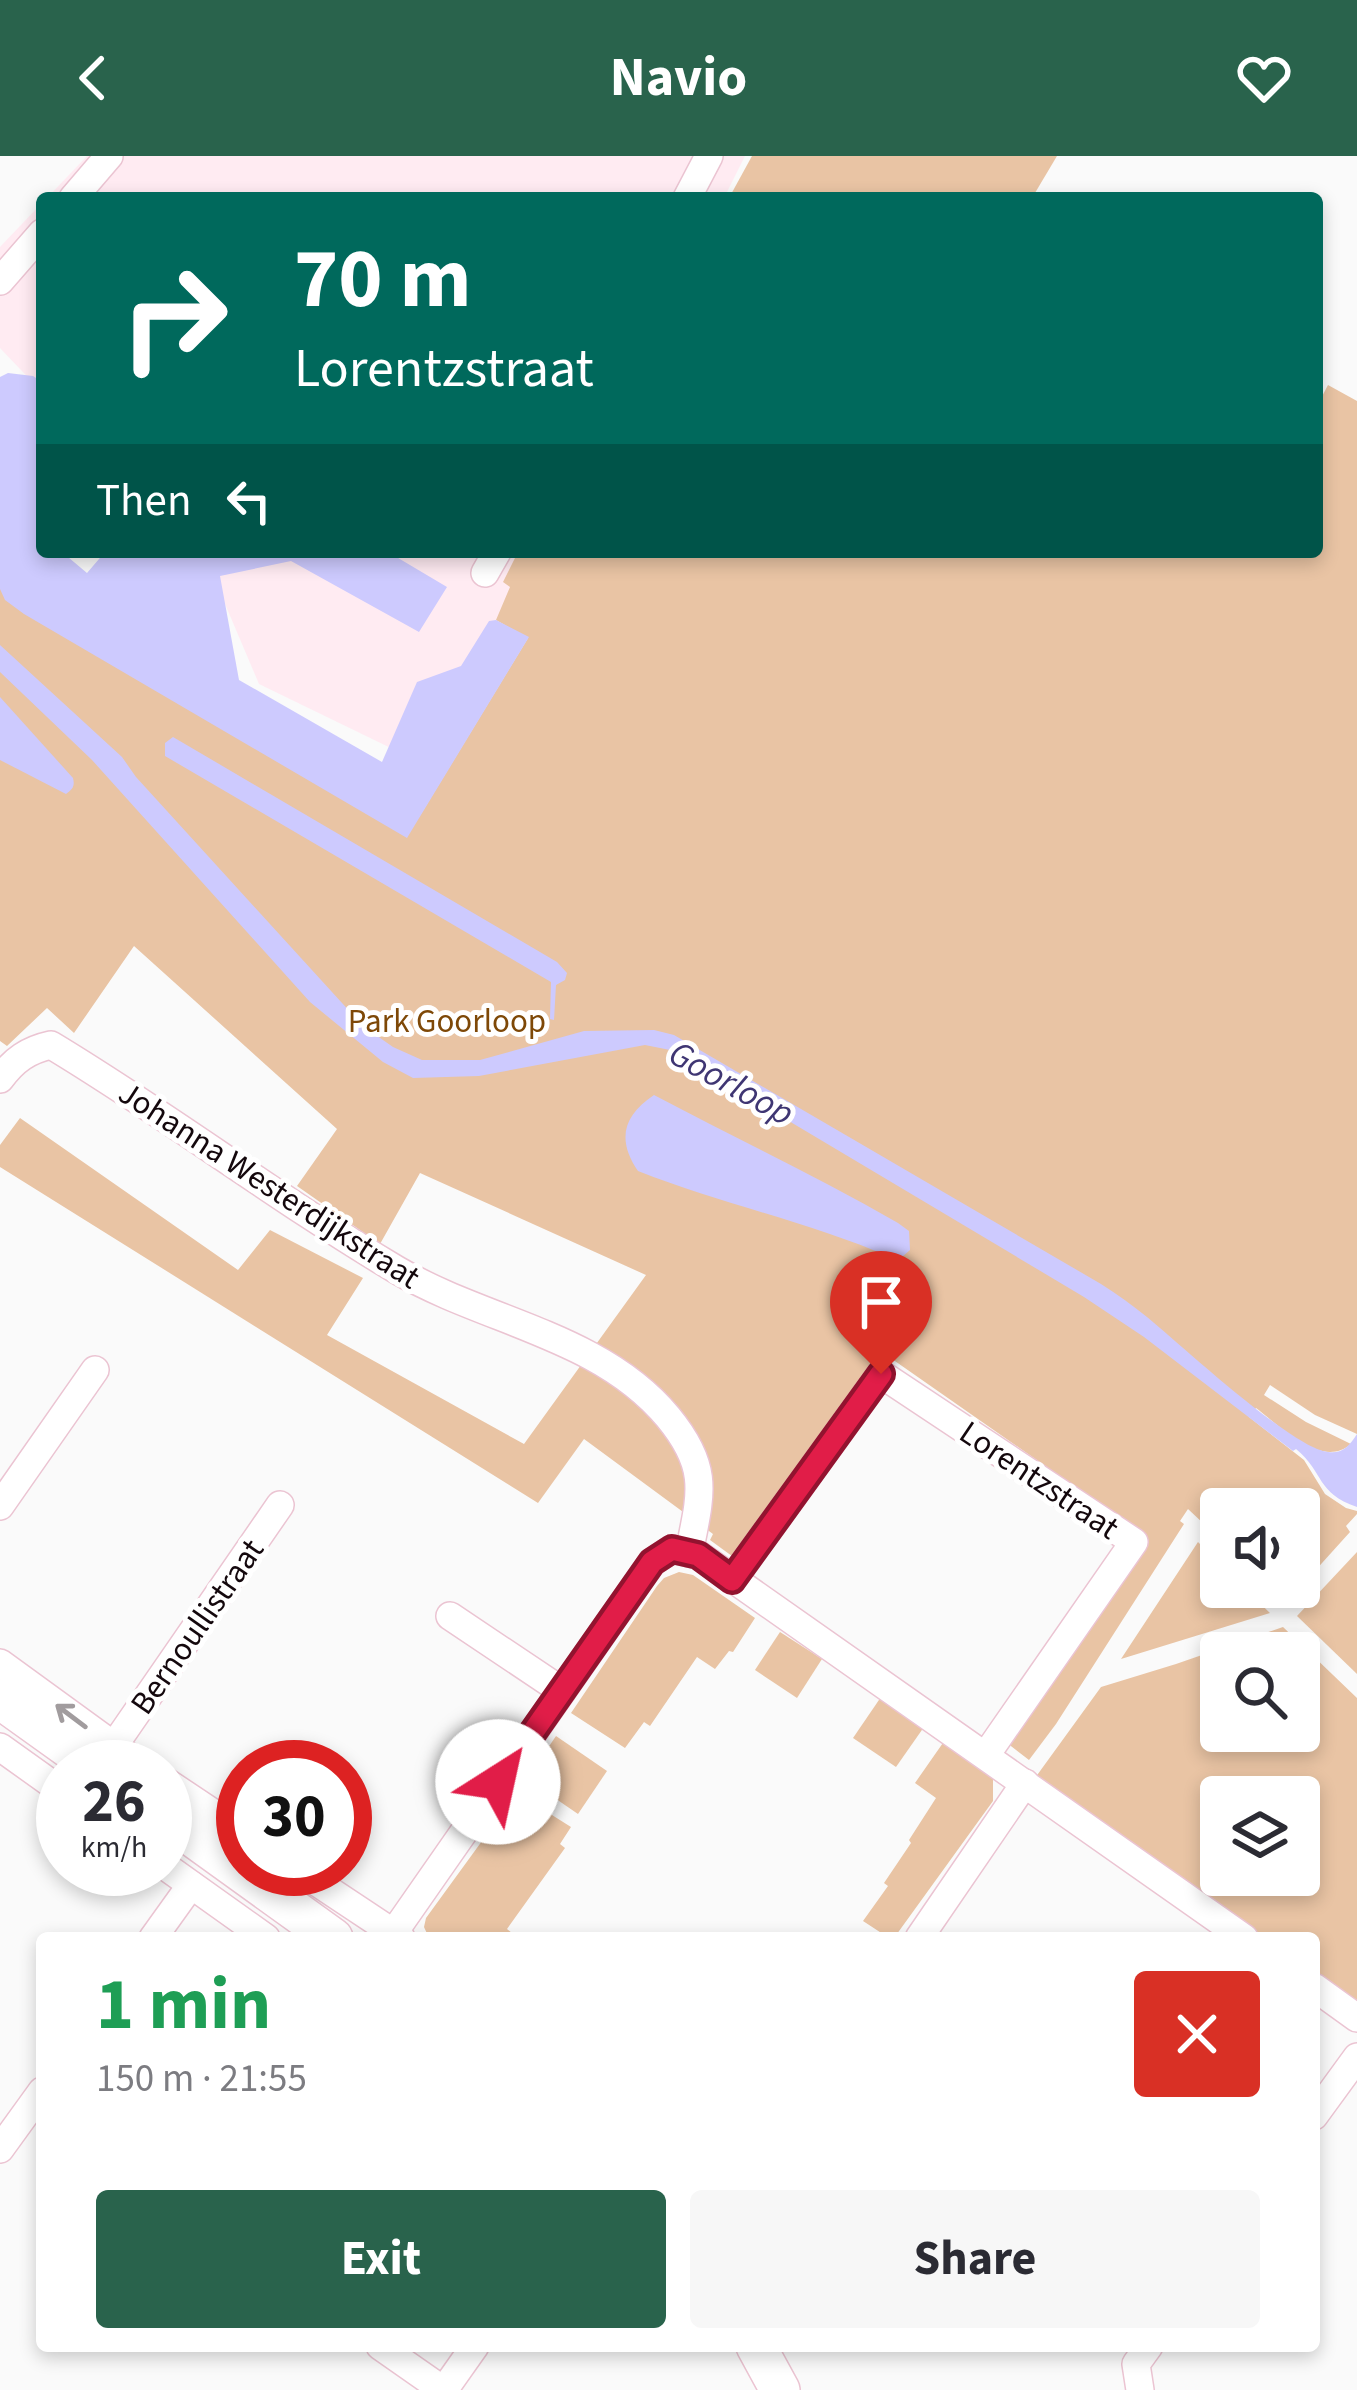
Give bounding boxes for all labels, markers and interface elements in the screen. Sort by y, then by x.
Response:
text: Navio [610,40,747,117]
icon: back [60,45,126,111]
icon: heart [1231,45,1297,111]
text: 70 m [294,220,472,340]
icon: right [96,240,252,396]
text: Lorentzstraat [294,331,594,408]
icon: left [216,468,282,534]
text: Then [96,469,192,533]
park label: Park Goorloop [348,998,546,1045]
water label: Goorloop [660,1028,803,1139]
street label: Johanna Westerdijkstraat [109,1070,429,1301]
pin [830,1251,932,1374]
icon: arrive [848,1269,914,1335]
street label: Lorentzstraat [950,1410,1128,1551]
map controls [1200,1488,1320,1896]
button: sound [1200,1488,1320,1608]
street label: Bernoullistraat [119,1529,275,1724]
button: search [1200,1632,1320,1752]
one-way arrow [55,1703,88,1729]
position arrow [435,1719,561,1845]
speed limit sign: 30 [216,1740,372,1896]
text: 26 [82,1760,146,1845]
button: layers [1200,1776,1320,1896]
text: km/h [81,1826,147,1869]
text: 1 min [96,1954,271,2057]
button: close [1134,1971,1260,2097]
text: 150 m · 21:55 [96,2051,307,2107]
button: Exit [96,2190,666,2328]
button: Share [690,2190,1260,2328]

